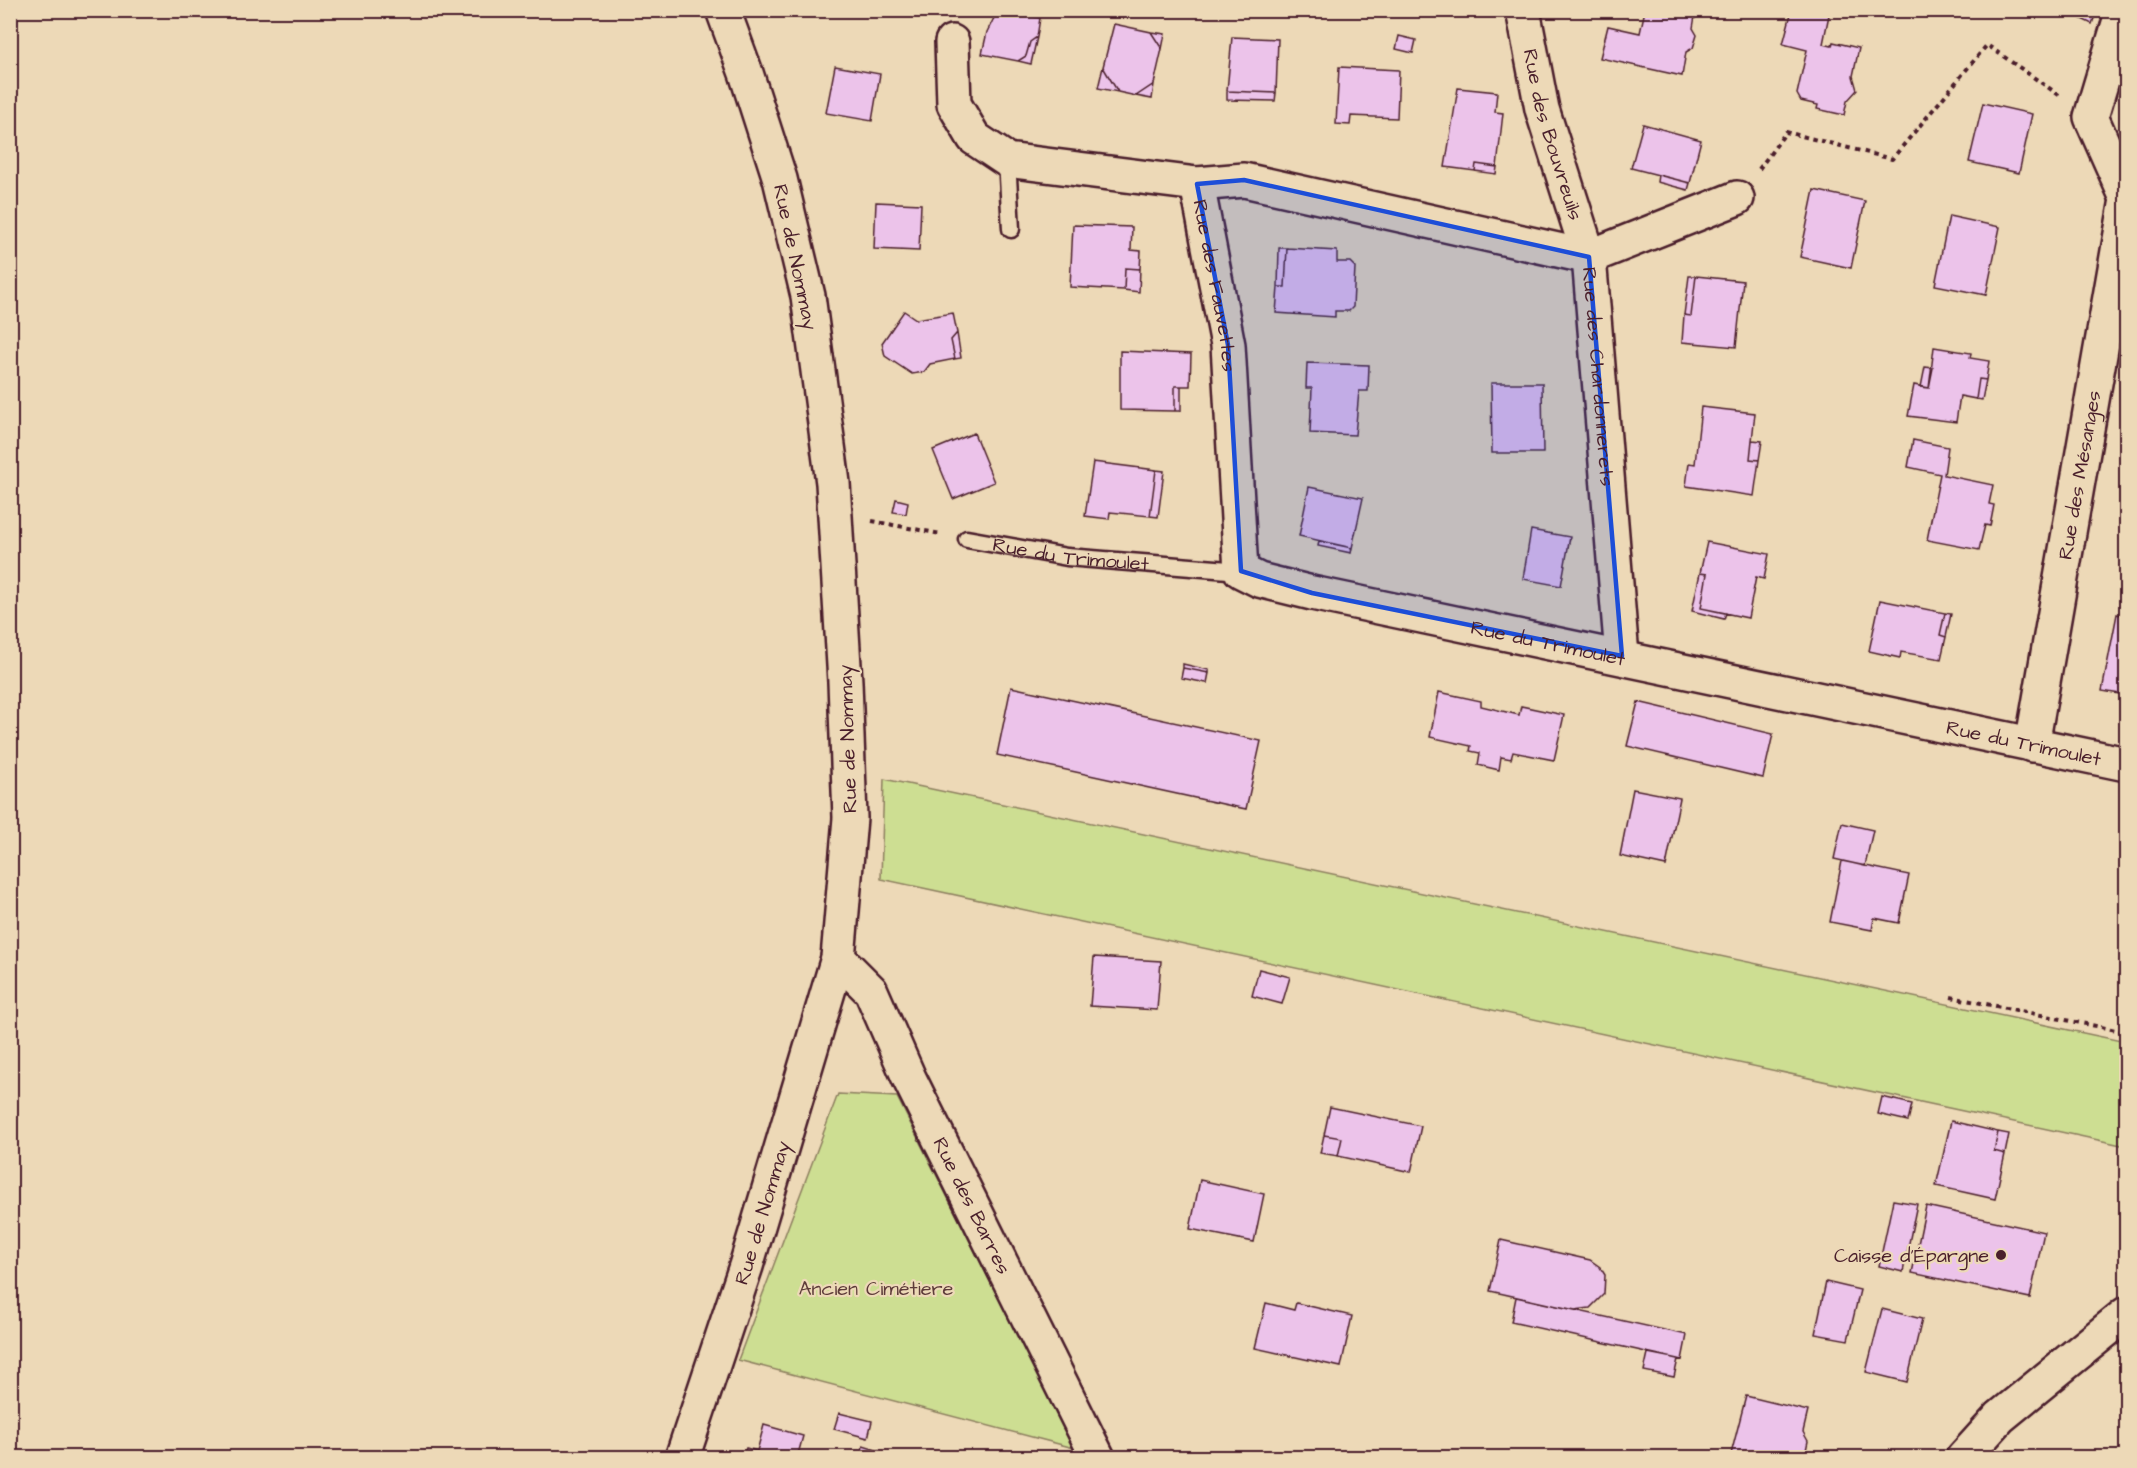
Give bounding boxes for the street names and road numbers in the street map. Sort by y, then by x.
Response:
street label: Rue des Bouvreuils [1516,46,1589,224]
street label: Rue de Nommay [765,182,824,333]
street label: Rue des Fauvettes [1185,197,1243,373]
street label: Rue des Chardonnerets [1575,266,1621,487]
street label: Rue des Mésanges [2052,388,2108,562]
street label: Rue du Trimoulet [990,531,1150,579]
street label: Rue du Trimoulet [1468,614,1628,673]
street label: Rue de Nommay [831,664,866,814]
street label: Rue du Trimoulet [1944,714,2103,773]
street label: Rue des Barres [926,1133,1017,1279]
street label: Rue de Nommay [728,1138,799,1288]

